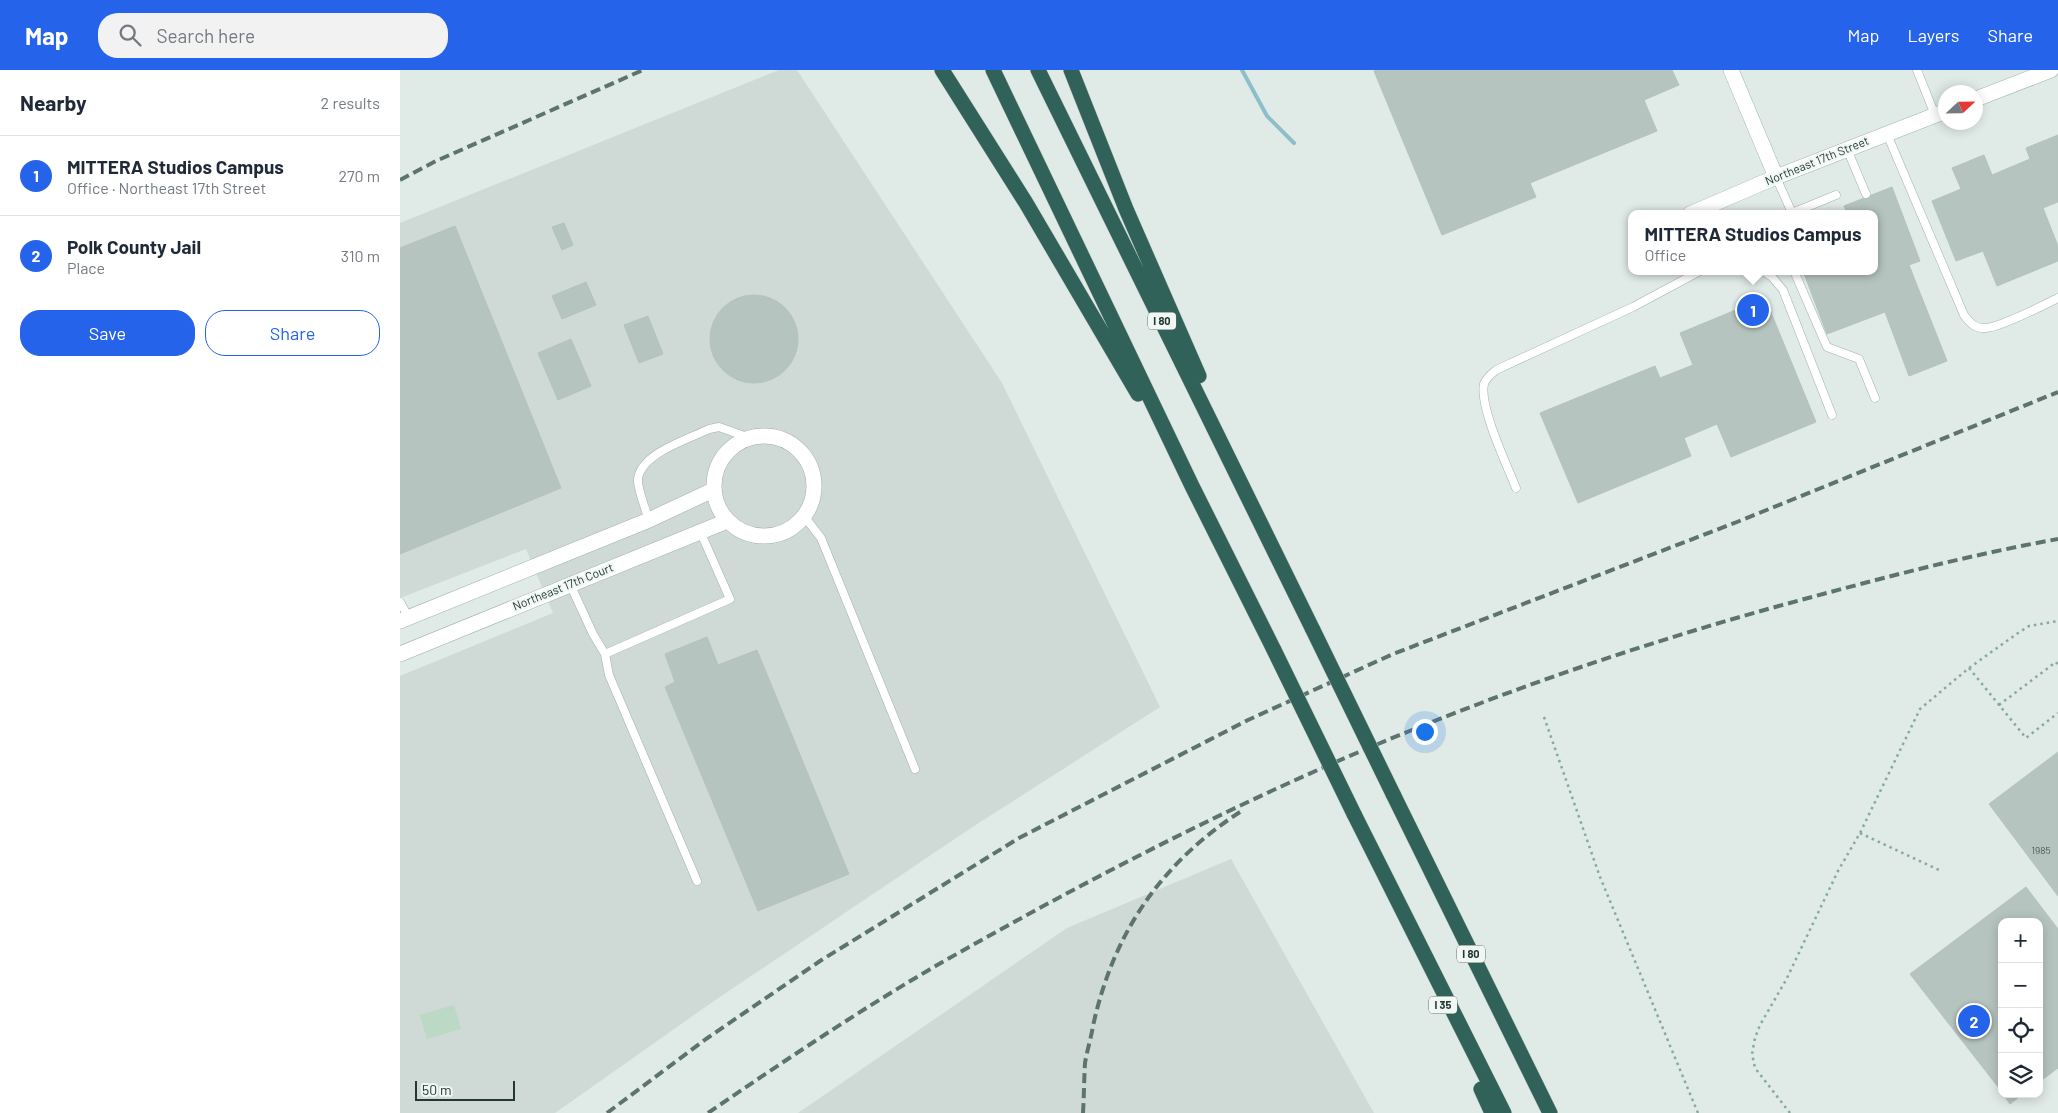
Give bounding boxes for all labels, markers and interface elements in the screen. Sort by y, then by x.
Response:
search box [98,13,448,58]
text: Map [25,21,68,50]
icon: search [116,21,144,49]
text: Search here [156,24,255,47]
text: Map [1847,24,1879,46]
text: Layers [1907,24,1960,46]
text: Share [1988,24,2033,46]
north arrow [1938,85,1983,130]
text: Nearby [20,90,86,115]
text: 2 results [321,93,380,112]
street label: Northeast 17th Street [1763,133,1871,187]
text: MITTERA Studios Campus [67,155,284,178]
text: 1 [33,166,39,185]
text: 270 m [338,166,380,185]
text: Office · Northeast 17th Street [67,178,266,197]
popup [1628,210,1878,275]
text: MITTERA Studios Campus [1645,222,1861,245]
text: Polk County Jail [67,235,201,258]
text: Office [1645,245,1686,264]
text: 2 [32,246,40,265]
text: 310 m [341,246,380,265]
text: Place [67,258,105,277]
pin: 1 [1737,291,1769,329]
button: Save [20,310,195,356]
button: Share [205,310,380,356]
road number: I 80 [1148,312,1176,330]
street label: Northeast 17th Court [510,560,615,613]
your location [1412,719,1438,745]
house number: 1985 [2031,844,2051,856]
map controls [1998,918,2043,1098]
button: + [1998,918,2043,963]
road number: I 80 [1457,946,1485,962]
button: − [1998,963,2043,1008]
road number: I 35 [1429,996,1457,1014]
pin: 2 [1958,1002,1990,1040]
button: locate [1998,1008,2043,1053]
button: layers [1998,1053,2043,1098]
scale bar [415,1078,515,1101]
text: 50 m [422,1081,451,1098]

